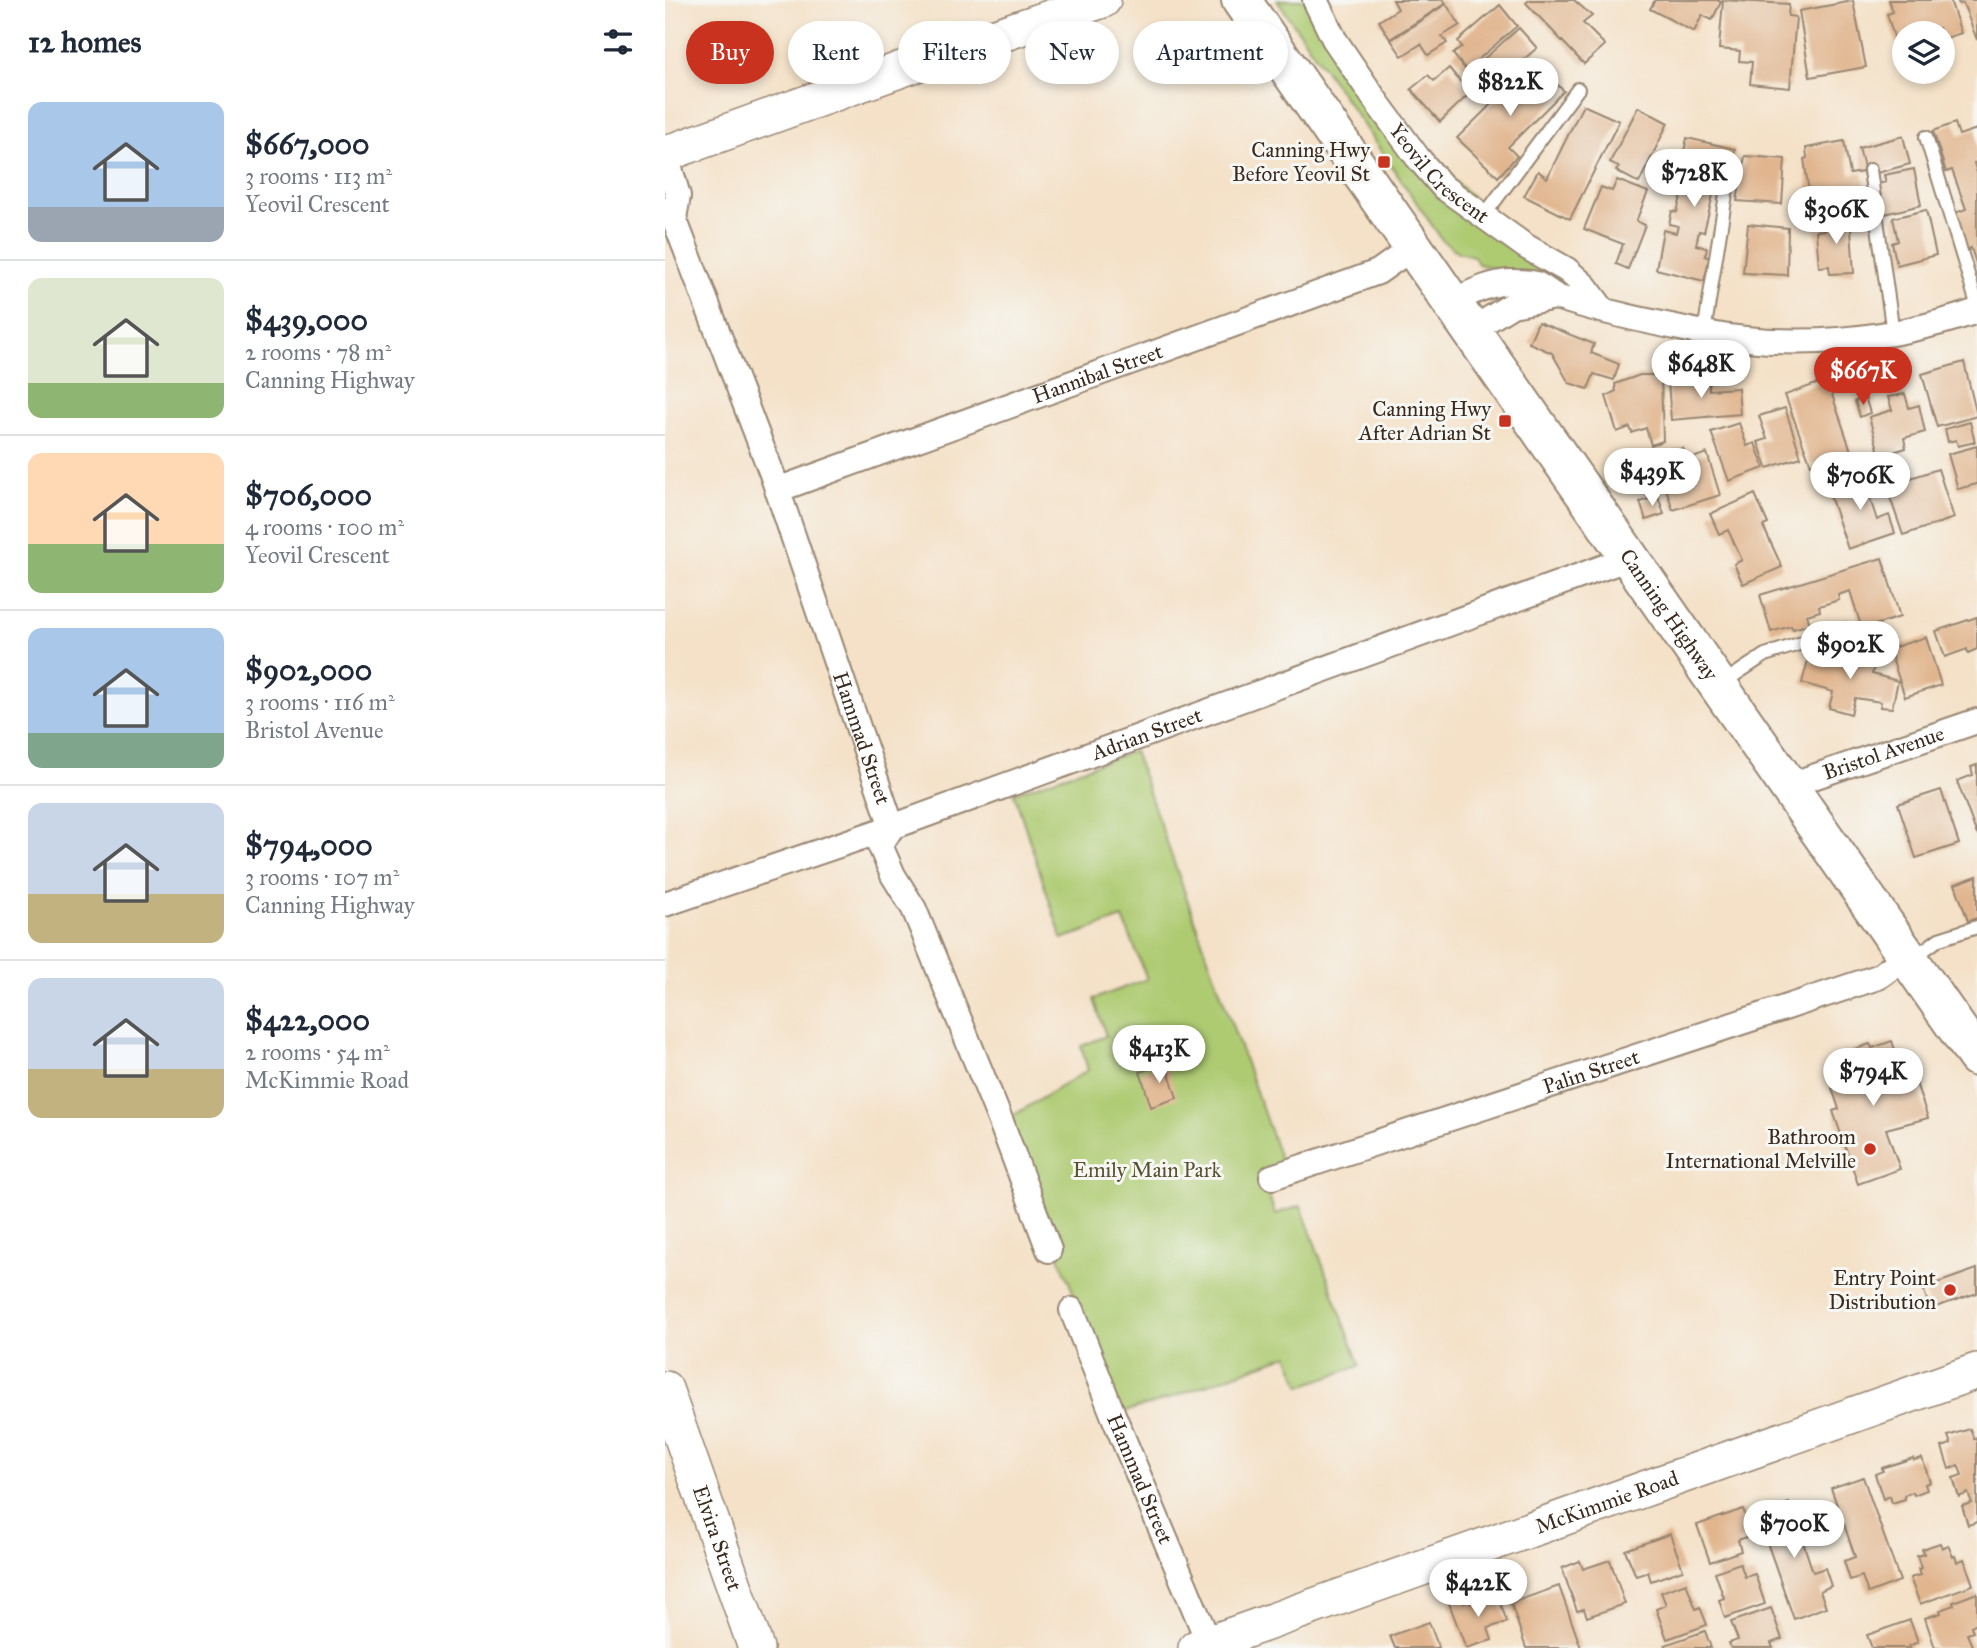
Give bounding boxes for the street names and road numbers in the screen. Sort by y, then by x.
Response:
street label: Yeovil Crescent [1384,118,1495,229]
street label: Hannibal Street [1029,338,1167,409]
street label: Canning Highway [1614,544,1725,687]
street label: Hammad Street [827,668,897,808]
street label: Adrian Street [1087,702,1206,766]
street label: Bristol Avenue [1819,720,1948,786]
street label: Palin Street [1539,1043,1643,1100]
street label: Hammad Street [1101,1410,1179,1548]
street label: McKimmie Road [1532,1465,1682,1540]
street label: Elvira Street [687,1482,748,1595]

